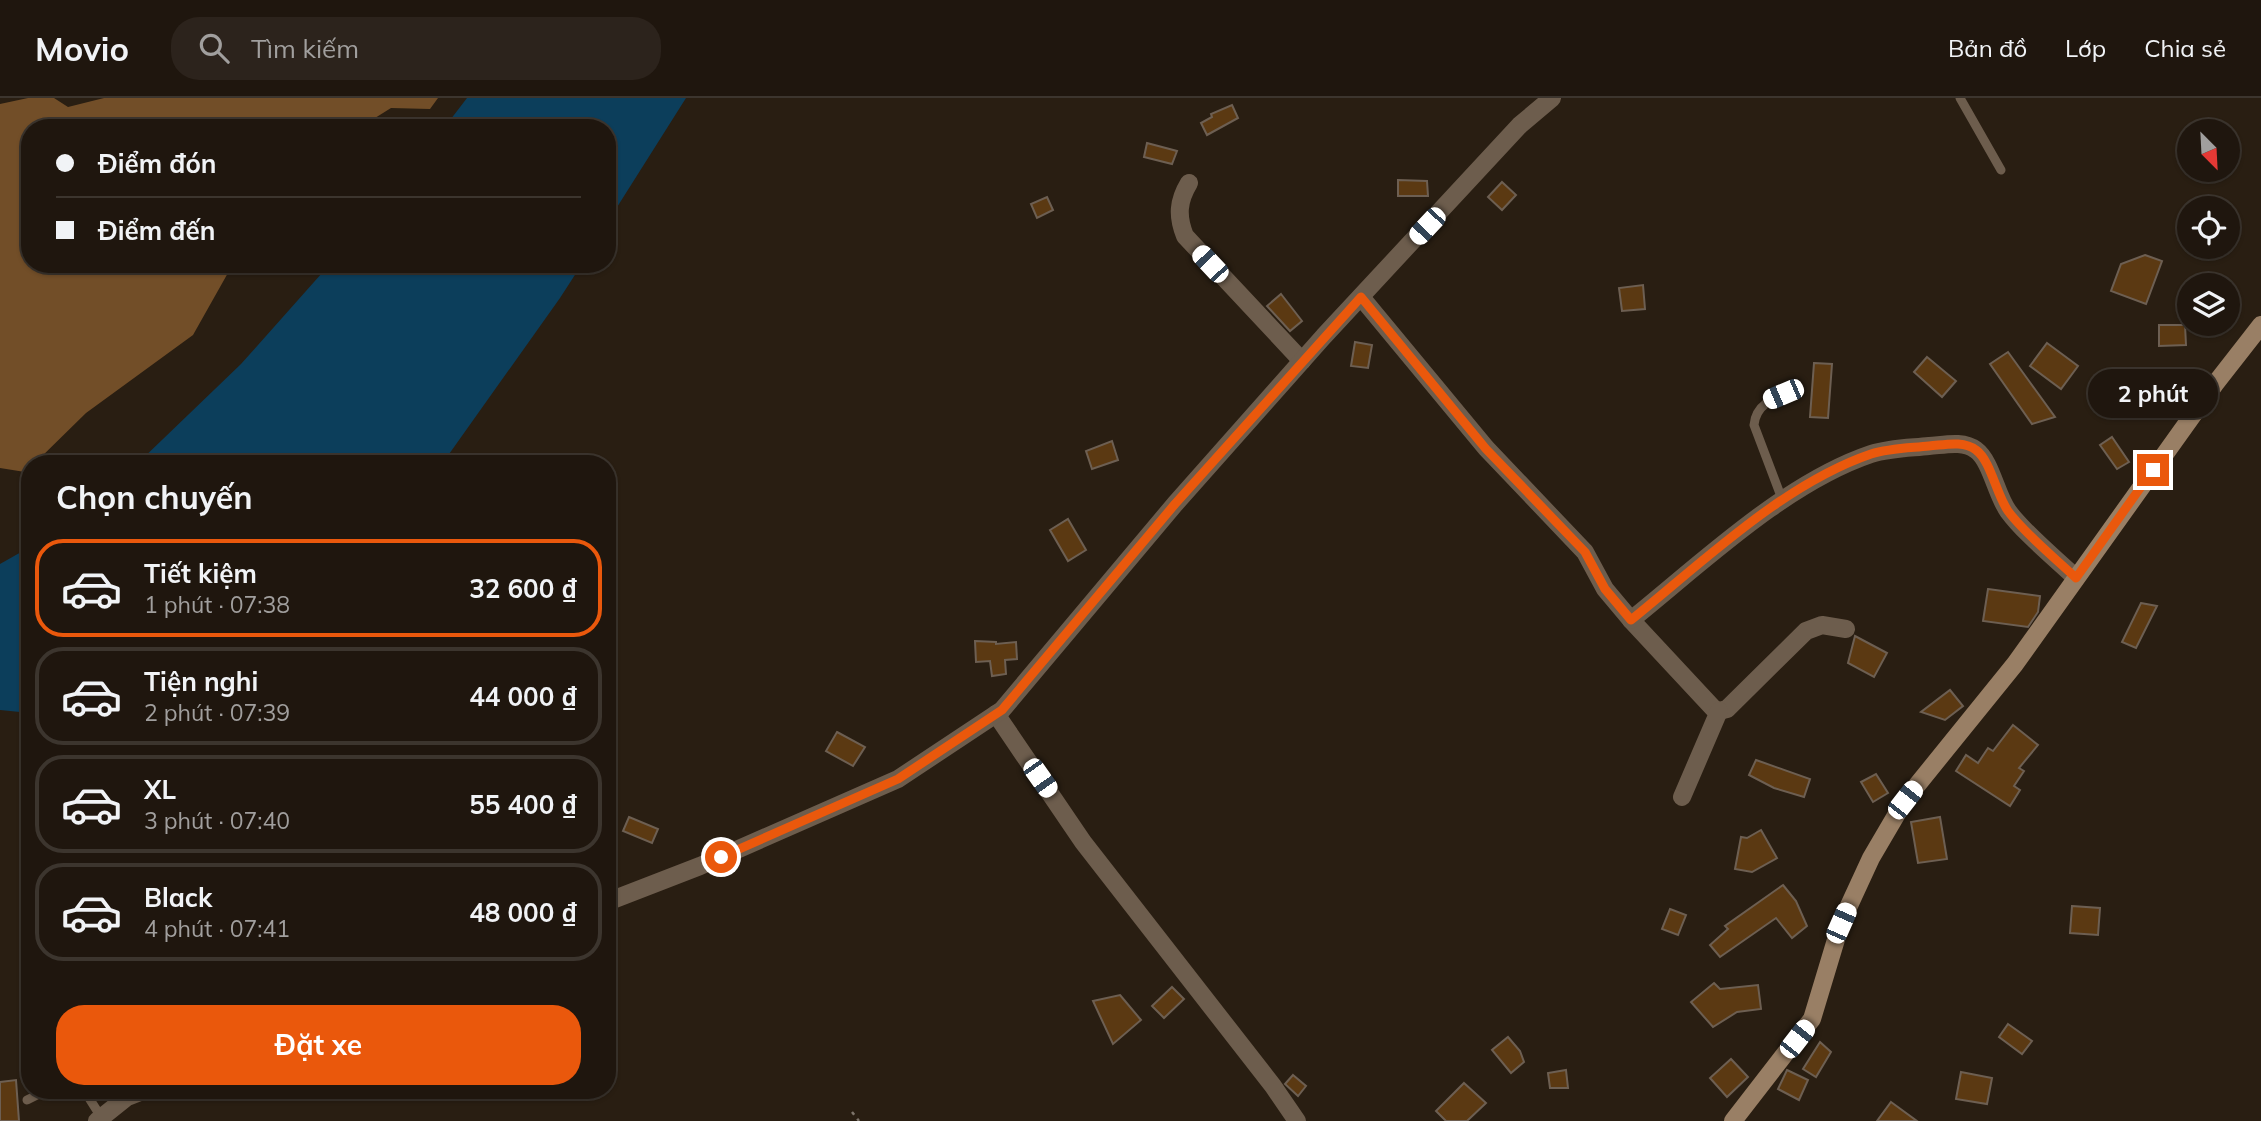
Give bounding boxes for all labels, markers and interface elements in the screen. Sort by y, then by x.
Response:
search box [171,17,661,80]
text: Movio [35,28,129,69]
icon: search [195,29,233,67]
text: Tìm kiếm [251,32,359,65]
text: Bản đồ [1948,33,2027,63]
text: Lớp [2065,33,2106,63]
text: Chia sẻ [2144,33,2226,63]
north arrow [2177,119,2240,182]
map controls [2177,119,2240,336]
text: Điểm đón [98,147,217,180]
button: locate [2177,196,2240,259]
car [1405,203,1450,249]
text: Điểm đến [98,214,215,247]
car [1188,241,1233,287]
button: layers [2177,273,2240,336]
callout: 2 phút [2088,368,2218,418]
car [1760,376,1807,412]
text: 2 phút [2118,379,2188,408]
route end [2137,454,2169,486]
text: Chọn chuyến [56,477,253,517]
icon: car [60,557,123,620]
text: Tiết kiệm [144,557,257,590]
text: 32 600 ₫ [469,572,577,605]
text: 1 phút · 07:38 [144,590,290,619]
icon: car [60,665,123,728]
text: Tiện nghi [144,665,258,698]
text: 44 000 ₫ [469,680,577,713]
text: 2 phút · 07:39 [144,698,290,727]
car [1020,755,1061,801]
icon: car [60,773,123,836]
text: XL [144,773,176,806]
car [1884,777,1927,823]
text: 55 400 ₫ [469,788,577,821]
text: 3 phút · 07:40 [144,806,290,835]
route start [705,841,737,873]
icon: car [60,881,123,944]
text: Black [144,881,212,914]
text: 48 000 ₫ [469,896,577,929]
car [1823,900,1860,946]
text: 4 phút · 07:41 [144,914,290,943]
button: Đặt xe [56,1005,581,1085]
car [1776,1016,1819,1062]

